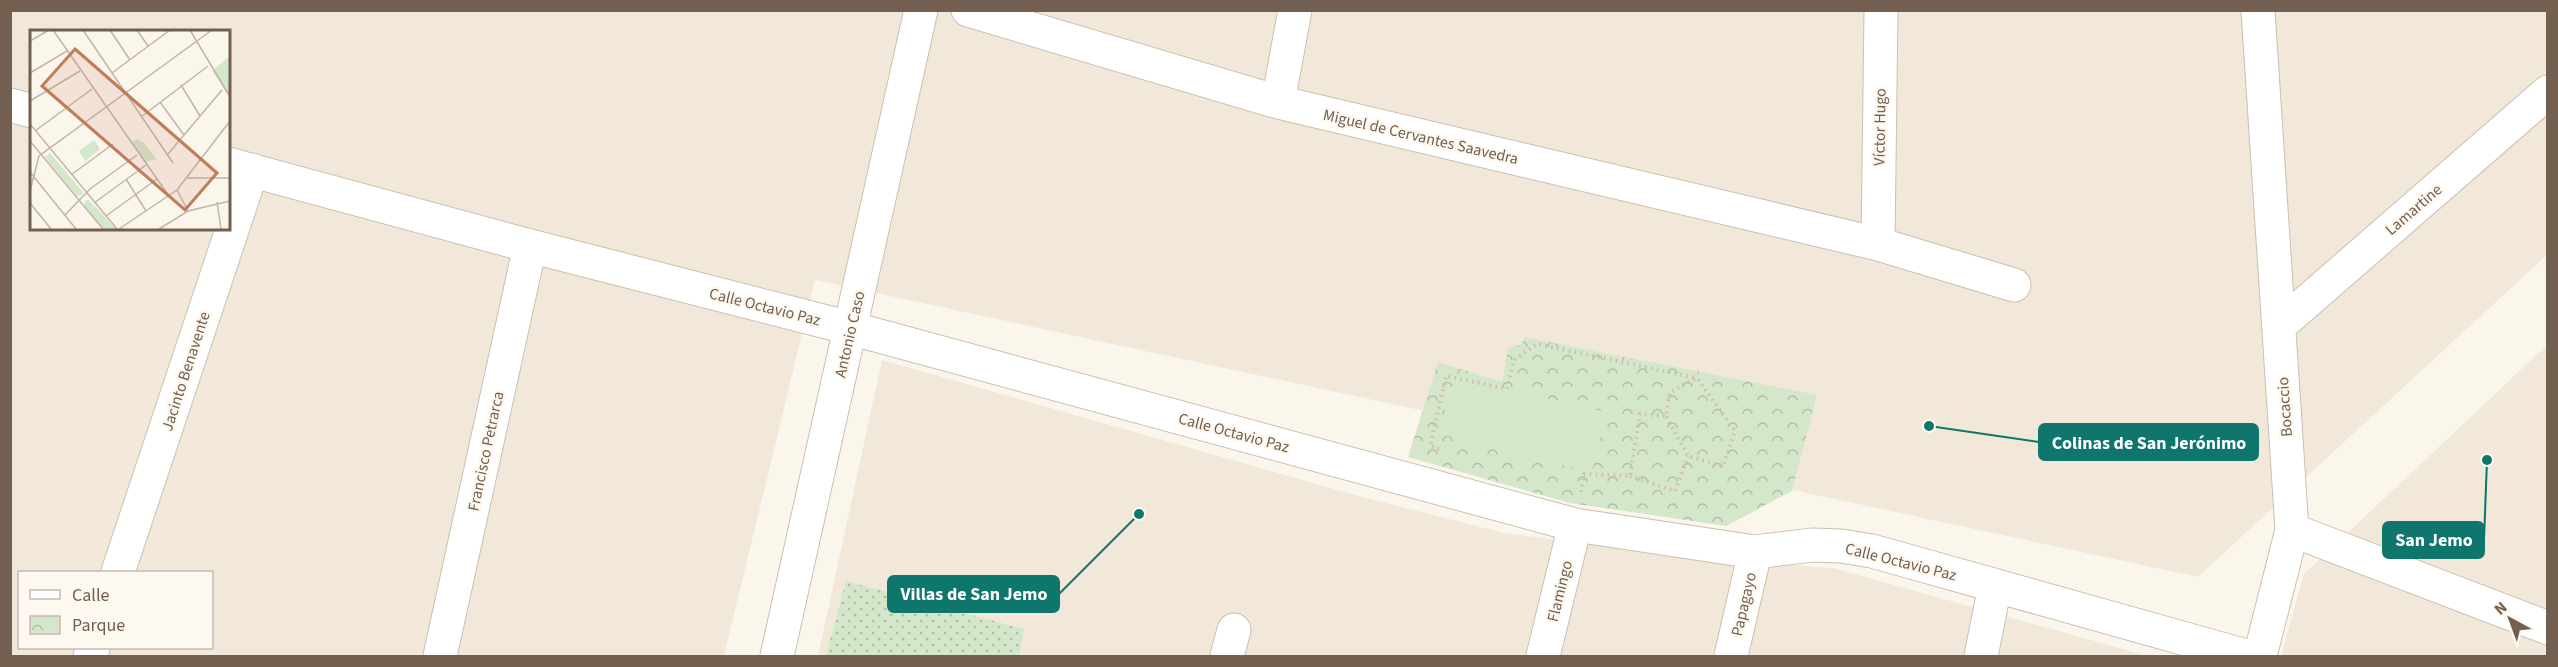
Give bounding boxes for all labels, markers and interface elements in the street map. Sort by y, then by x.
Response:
inset map [30,30,230,230]
street label: Víctor Hugo [1868,88,1892,166]
street label: Miguel de Cervantes Saavedra [1321,104,1521,170]
street label: Lamartine [2380,179,2447,241]
street label: Calle Octavio Paz [707,283,823,331]
street label: Antonio Caso [829,289,871,380]
street label: Jacinto Benavente [156,309,216,434]
street label: Bocaccio [2272,376,2298,438]
street label: Francisco Petrarca [463,389,509,513]
street label: Calle Octavio Paz [1176,408,1292,458]
callout: Colinas de San Jerónimo [2039,424,2258,460]
text: Colinas de San Jerónimo [2052,431,2246,456]
callout: San Jemo [2383,522,2484,558]
text: San Jemo [2395,528,2473,553]
street label: Calle Octavio Paz [1843,538,1959,586]
street label: Flamingo [1542,558,1578,624]
street label: Papagayo [1726,570,1762,638]
legend [18,571,213,649]
callout: Villas de San Jemo [888,576,1059,612]
text: Villas de San Jemo [900,582,1047,607]
text: Calle [72,583,110,608]
north arrow [2480,589,2540,649]
text: N [2490,597,2512,620]
text: Parque [72,613,125,638]

